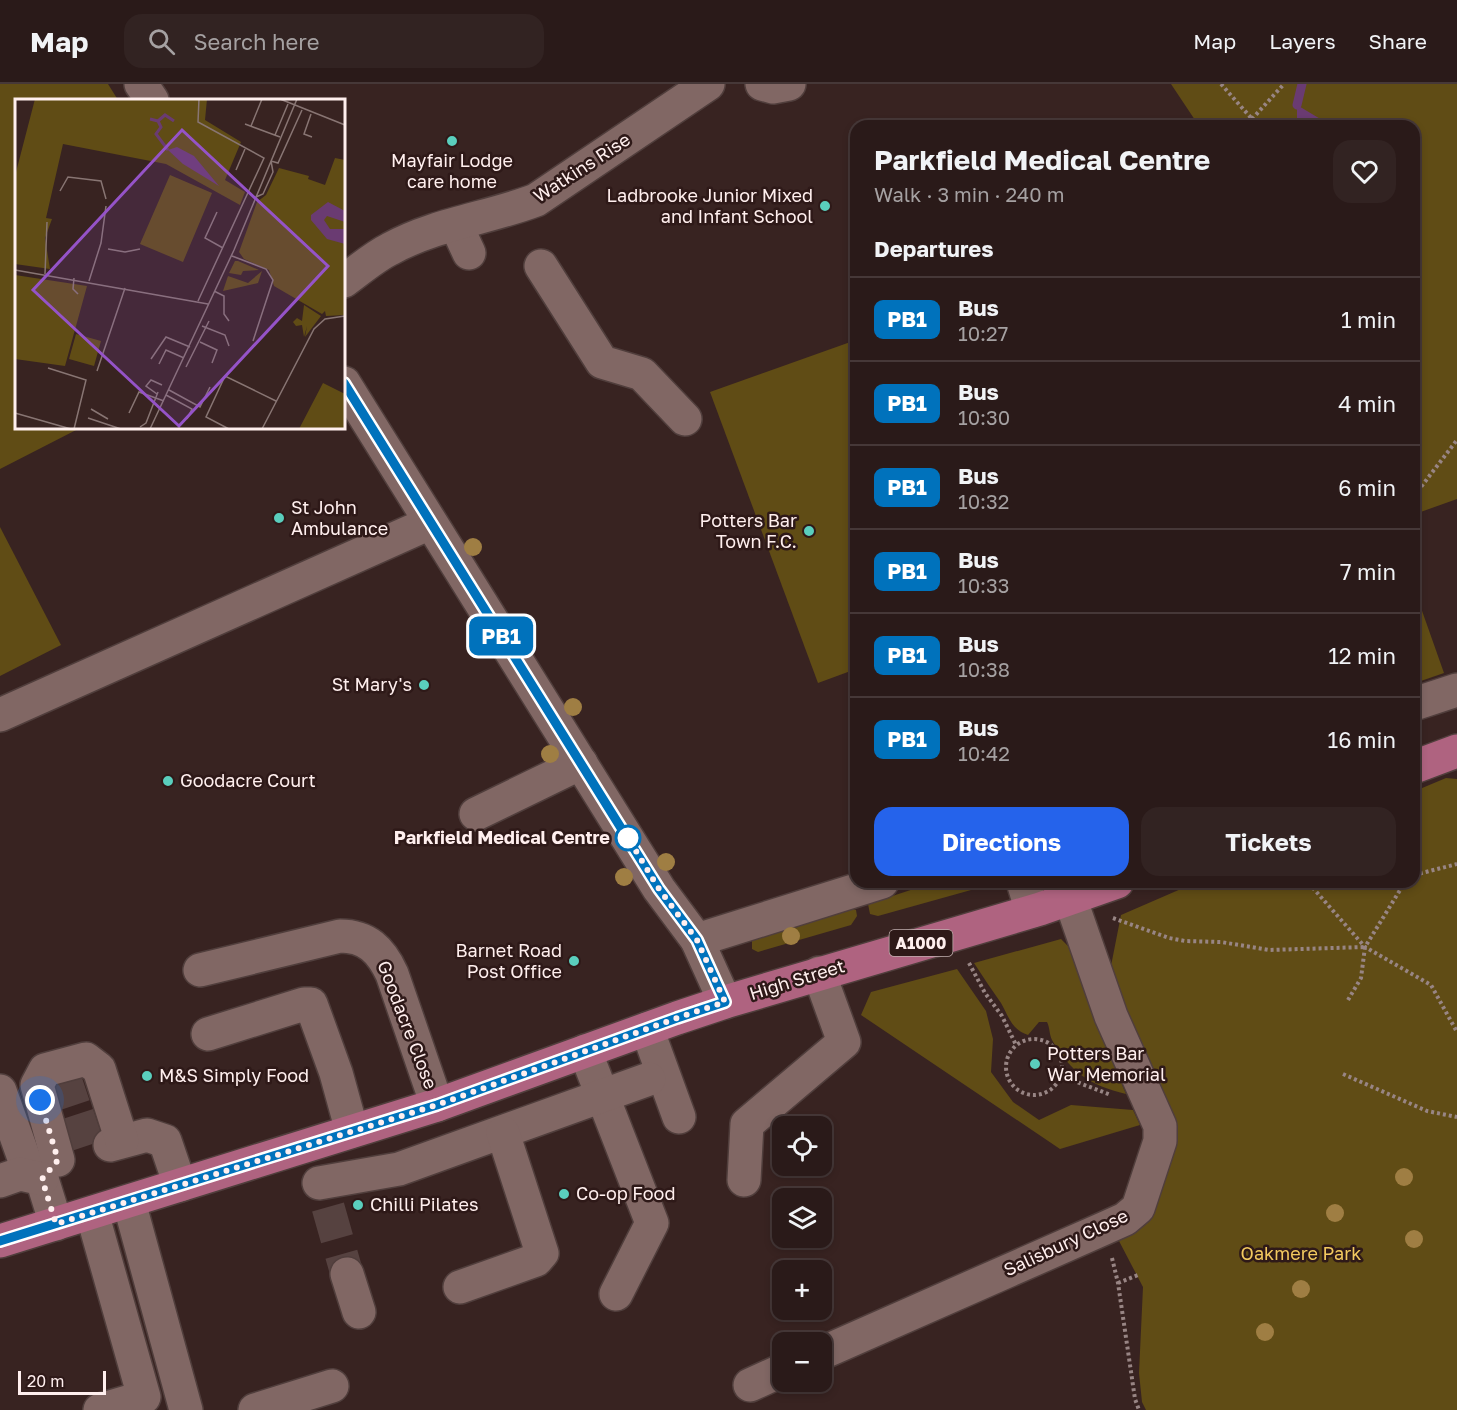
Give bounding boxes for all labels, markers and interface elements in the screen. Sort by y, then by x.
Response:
search box [124,14,544,68]
text: Map [30,25,88,58]
icon: search [145,25,178,58]
text: Search here [193,28,319,55]
text: Map [1193,28,1236,54]
text: Layers [1269,28,1336,54]
text: Share [1369,28,1427,54]
inset map [15,99,345,429]
street label: Watkins Rise [529,128,634,207]
marker: Mayfair Lodge care home [445,134,459,148]
button: heart [1333,140,1396,203]
text: Parkfield Medical Centre [874,143,1210,176]
place label: Mayfair Lodge care home [391,149,513,192]
text: Walk · 3 min · 240 m [874,182,1064,206]
place label: Ladbrooke Junior Mixed and Infant School [607,184,813,227]
marker: Ladbrooke Junior Mixed and Infant School [818,199,832,213]
text: Departures [874,235,993,262]
text: Bus [958,294,999,321]
text: PB1 [887,306,927,332]
text: 1 min [1341,306,1396,333]
text: 10:27 [958,321,1008,345]
text: Bus [958,378,999,405]
text: PB1 [887,390,927,416]
text: 4 min [1338,390,1396,417]
text: 10:30 [958,405,1010,429]
text: Bus [958,462,999,489]
text: PB1 [887,474,927,500]
text: 6 min [1338,474,1396,501]
text: 10:32 [958,489,1009,513]
place label: St John Ambulance [291,496,388,539]
place label: Potters Bar Town F.C. [700,509,797,552]
marker: St John Ambulance [272,511,286,525]
marker: Potters Bar Town F.C. [802,524,816,538]
text: Bus [958,546,999,573]
text: PB1 [887,558,927,584]
text: 7 min [1340,558,1396,585]
text: 10:33 [958,573,1010,597]
line badge: PB1 [466,616,536,656]
text: PB1 [481,623,521,649]
text: Bus [958,630,999,657]
text: PB1 [887,642,927,668]
text: 12 min [1328,642,1396,669]
text: 10:38 [958,657,1010,681]
place label: St Mary's [332,673,412,695]
marker: St Mary's [417,678,431,692]
text: Bus [958,714,999,741]
text: PB1 [887,726,927,752]
text: 16 min [1328,726,1396,753]
text: 10:42 [958,741,1010,765]
place label: Goodacre Court [180,769,316,791]
marker: Goodacre Court [161,774,175,788]
button: Directions [874,807,1129,876]
button: Tickets [1141,807,1396,876]
marker: Parkfield Medical Centre [615,825,641,851]
place label: Parkfield Medical Centre [394,826,610,848]
road number: A1000 [890,930,952,956]
place label: Barnet Road Post Office [455,939,562,982]
marker: Barnet Road Post Office [567,954,581,968]
street label: High Street [746,954,847,1004]
street label: Goodacre Close [373,957,443,1092]
place label: Potters Bar War Memorial [1047,1042,1166,1085]
marker: Potters Bar War Memorial [1028,1057,1042,1071]
place label: M&S Simply Food [159,1064,309,1086]
marker: M&S Simply Food [140,1069,154,1083]
your location [25,1085,55,1115]
map controls [772,1116,832,1392]
button: locate [772,1116,832,1176]
place label: Co-op Food [576,1182,675,1204]
marker: Co-op Food [557,1187,571,1201]
button: layers [772,1188,832,1248]
place label: Chilli Pilates [370,1193,479,1215]
marker: Chilli Pilates [351,1198,365,1212]
street label: Salisbury Close [1000,1204,1131,1280]
park label: Oakmere Park [1241,1242,1361,1264]
button: + [772,1260,832,1320]
button: − [772,1332,832,1392]
scale bar [18,1368,106,1396]
text: 20 m [27,1371,64,1391]

